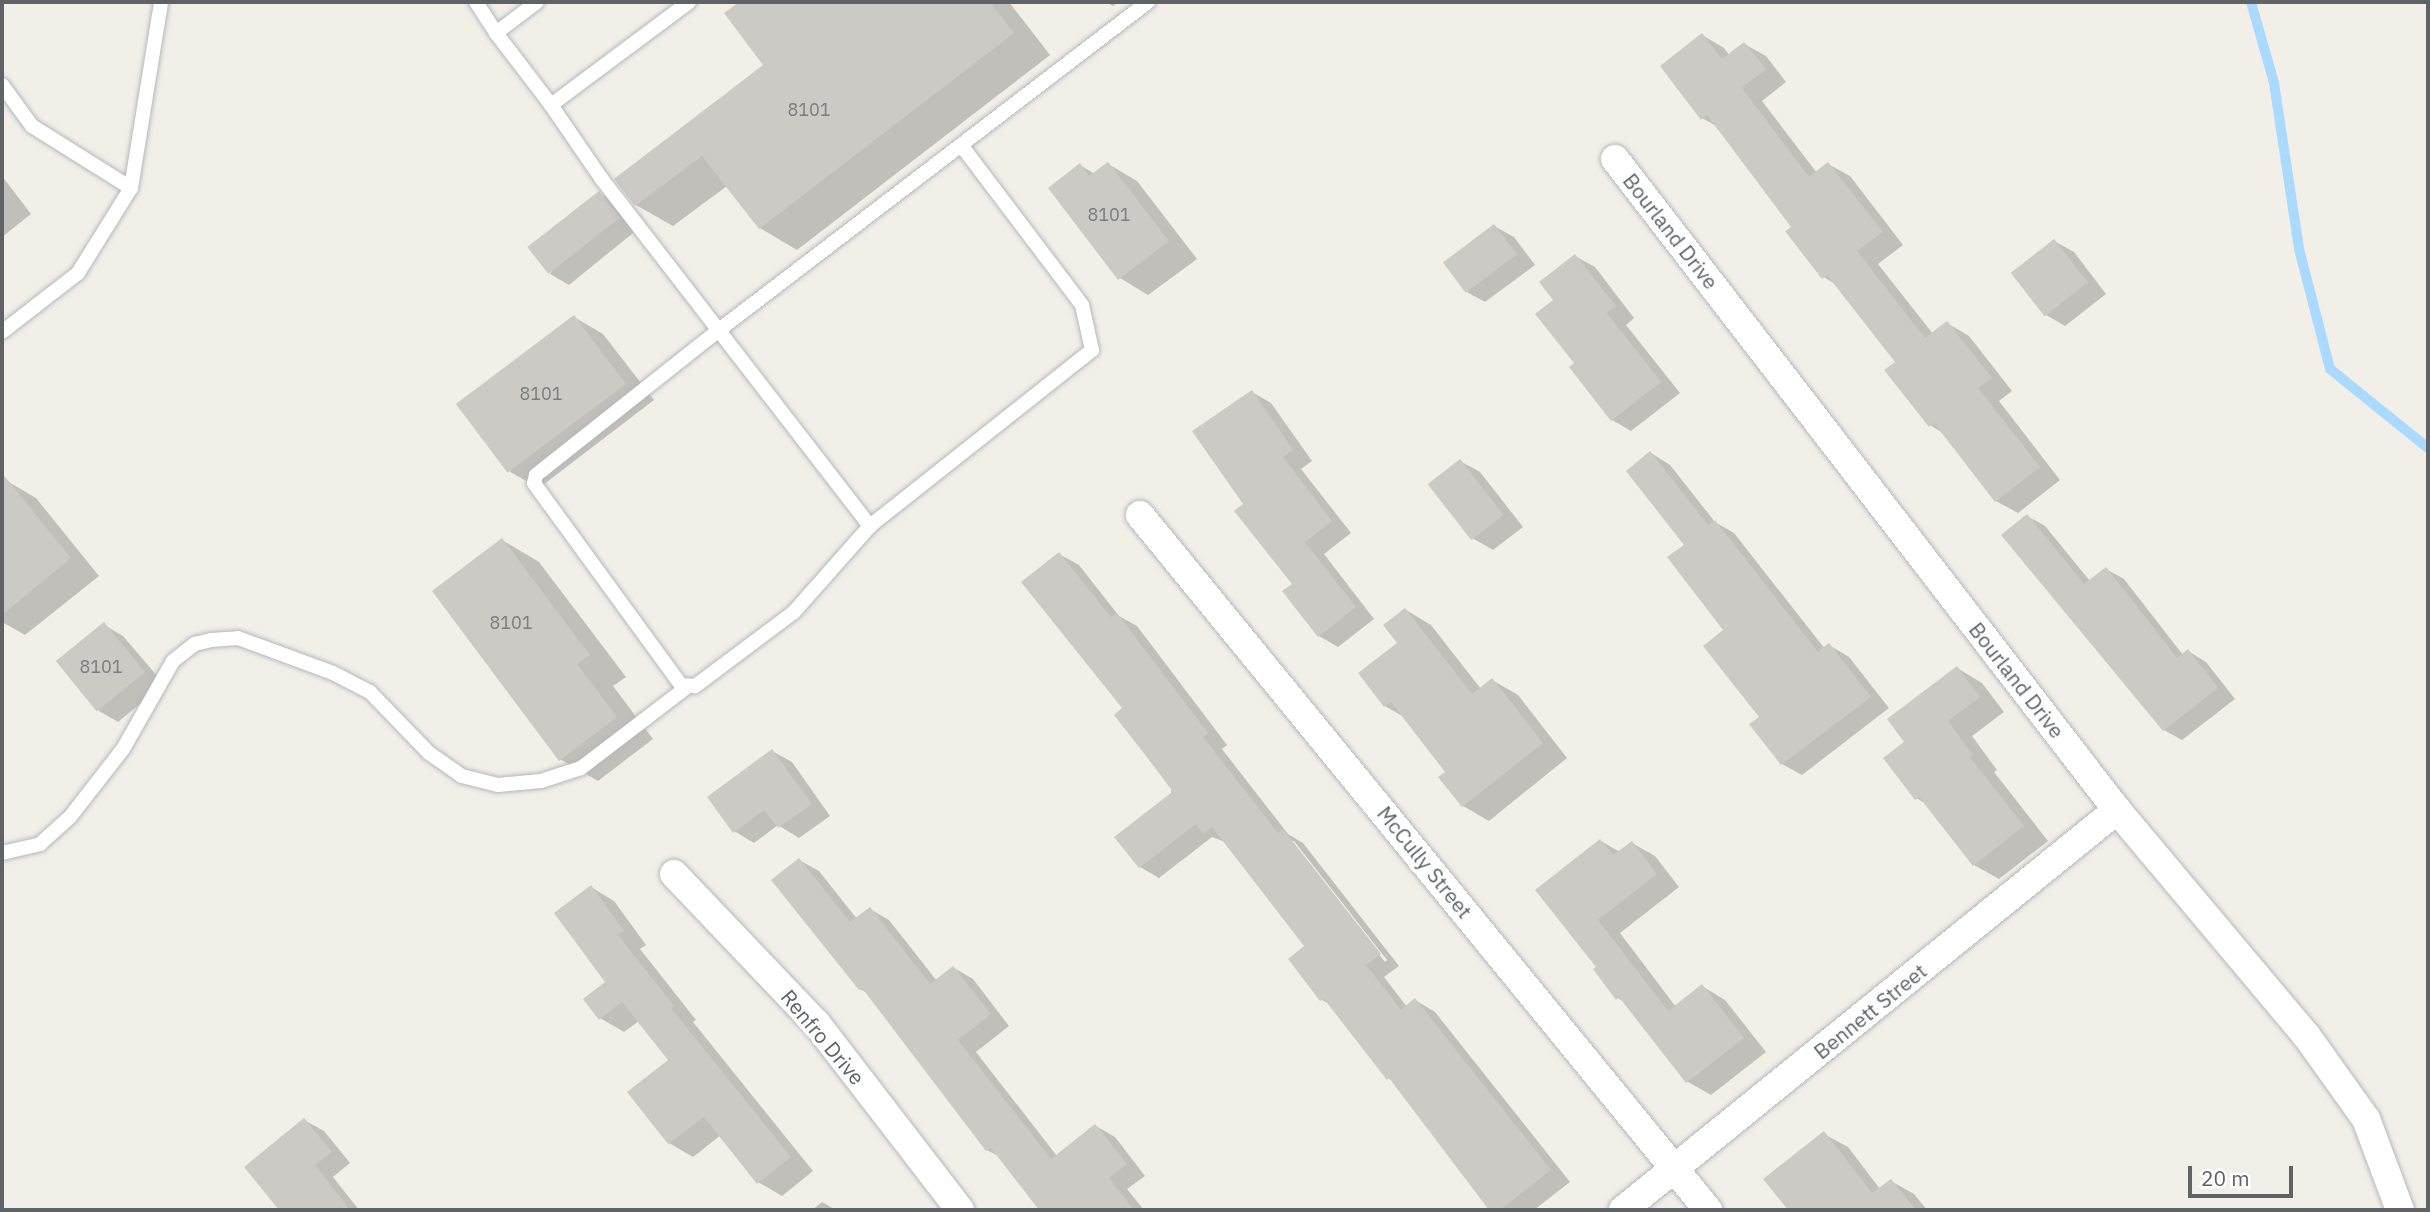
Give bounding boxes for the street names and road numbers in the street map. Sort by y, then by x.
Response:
street label: Bourland Drive [1618,168,1724,294]
street label: Bourland Drive [1964,617,2070,743]
street label: McCully Street [1372,801,1478,923]
street label: Bennett Street [1809,958,1931,1064]
street label: Renfro Drive [776,984,870,1090]

